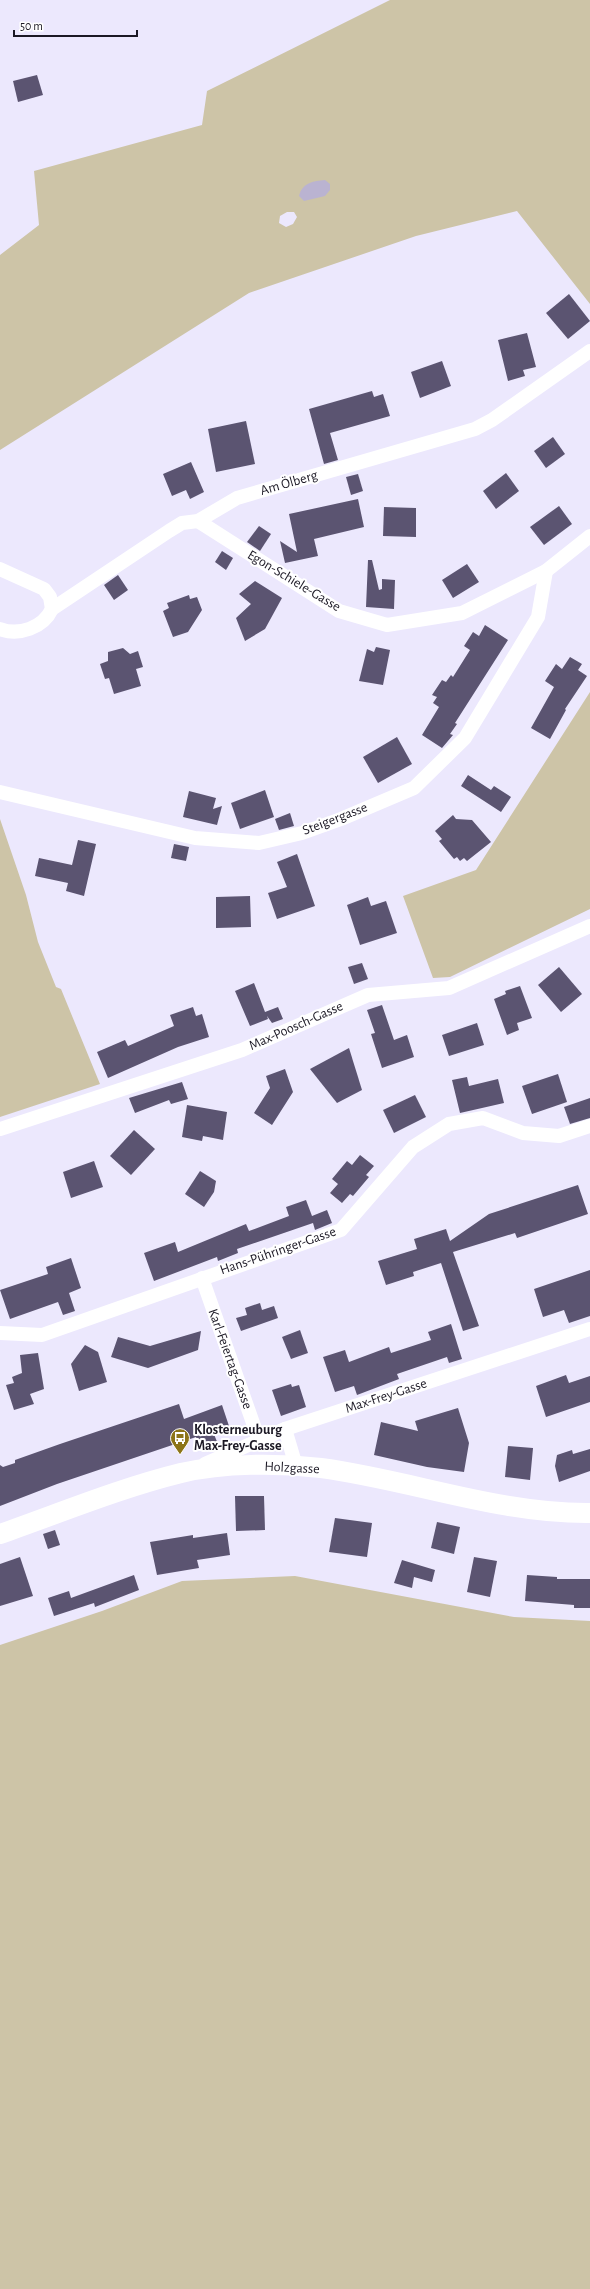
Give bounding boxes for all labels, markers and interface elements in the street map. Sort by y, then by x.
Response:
scale bar [14,12,137,38]
text: 50 m [20,20,43,32]
street label: Am Ölberg [258,465,319,498]
street label: Egon-Schiele-Gasse [245,548,343,614]
street label: Steigergasse [301,800,369,838]
street label: Max-Poosch-Gasse [247,999,345,1053]
street label: Hans-Pühringer-Gasse [218,1225,338,1277]
street label: Karl-Feiertag-Gasse [205,1307,255,1411]
street label: Max-Frey-Gasse [343,1376,429,1416]
place label: Klosterneuburg Max-Frey-Gasse [194,1423,283,1453]
bus stop icon: Klosterneuburg Max-Frey-Gasse [169,1427,191,1455]
street label: Holzgasse [264,1460,320,1476]

